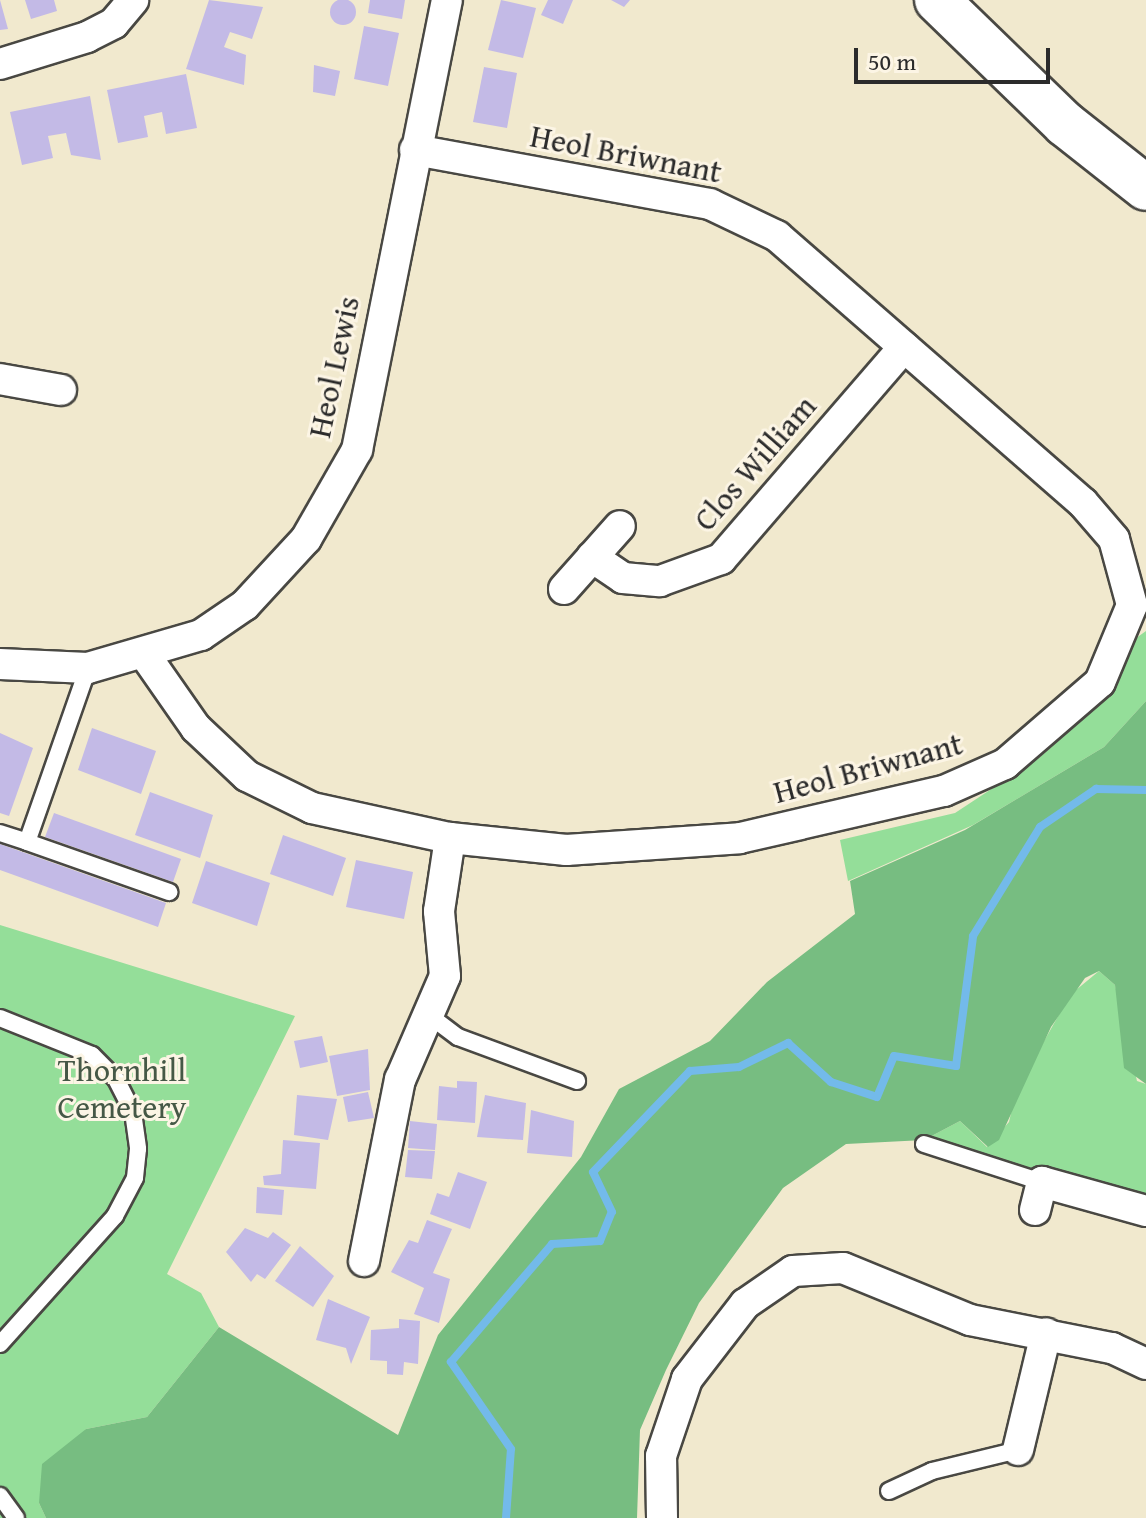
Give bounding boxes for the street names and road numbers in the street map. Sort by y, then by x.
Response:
street label: Heol Briwnant [527,117,725,191]
street label: Heol Lewis [300,293,368,441]
street label: Clos William [686,387,824,539]
street label: Heol Briwnant [769,724,967,812]

